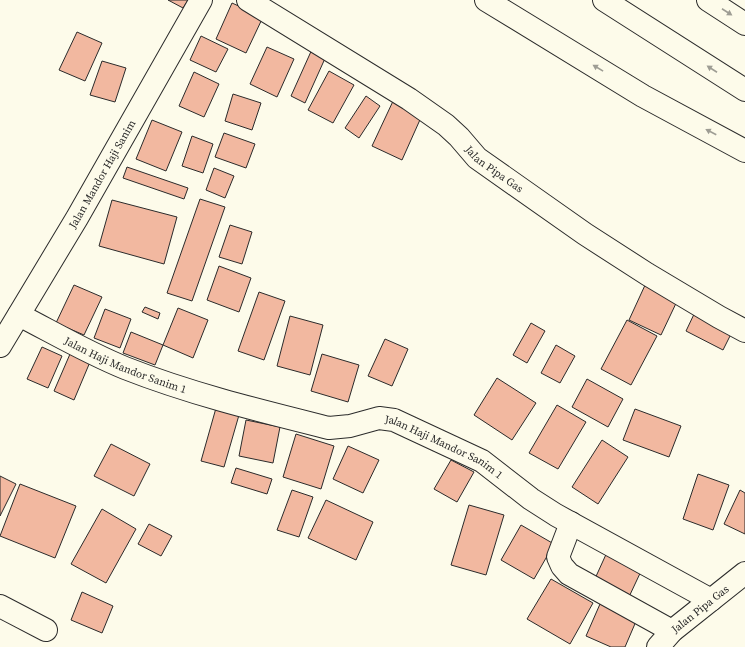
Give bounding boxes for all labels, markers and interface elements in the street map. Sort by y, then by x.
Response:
one-way arrow [721,8,732,16]
one-way arrow [593,64,603,72]
one-way arrow [707,65,717,73]
street label: Jalan Mandor Haji Sanim [65,117,139,232]
one-way arrow [705,129,716,136]
street label: Jalan Pipa Gas [461,142,526,196]
street label: Jalan Haji Mandor Sanim 1 [61,333,188,397]
street label: Jalan Haji Mandor Sanim 1 [383,412,506,482]
street label: Jalan Pipa Gas [668,581,732,637]

